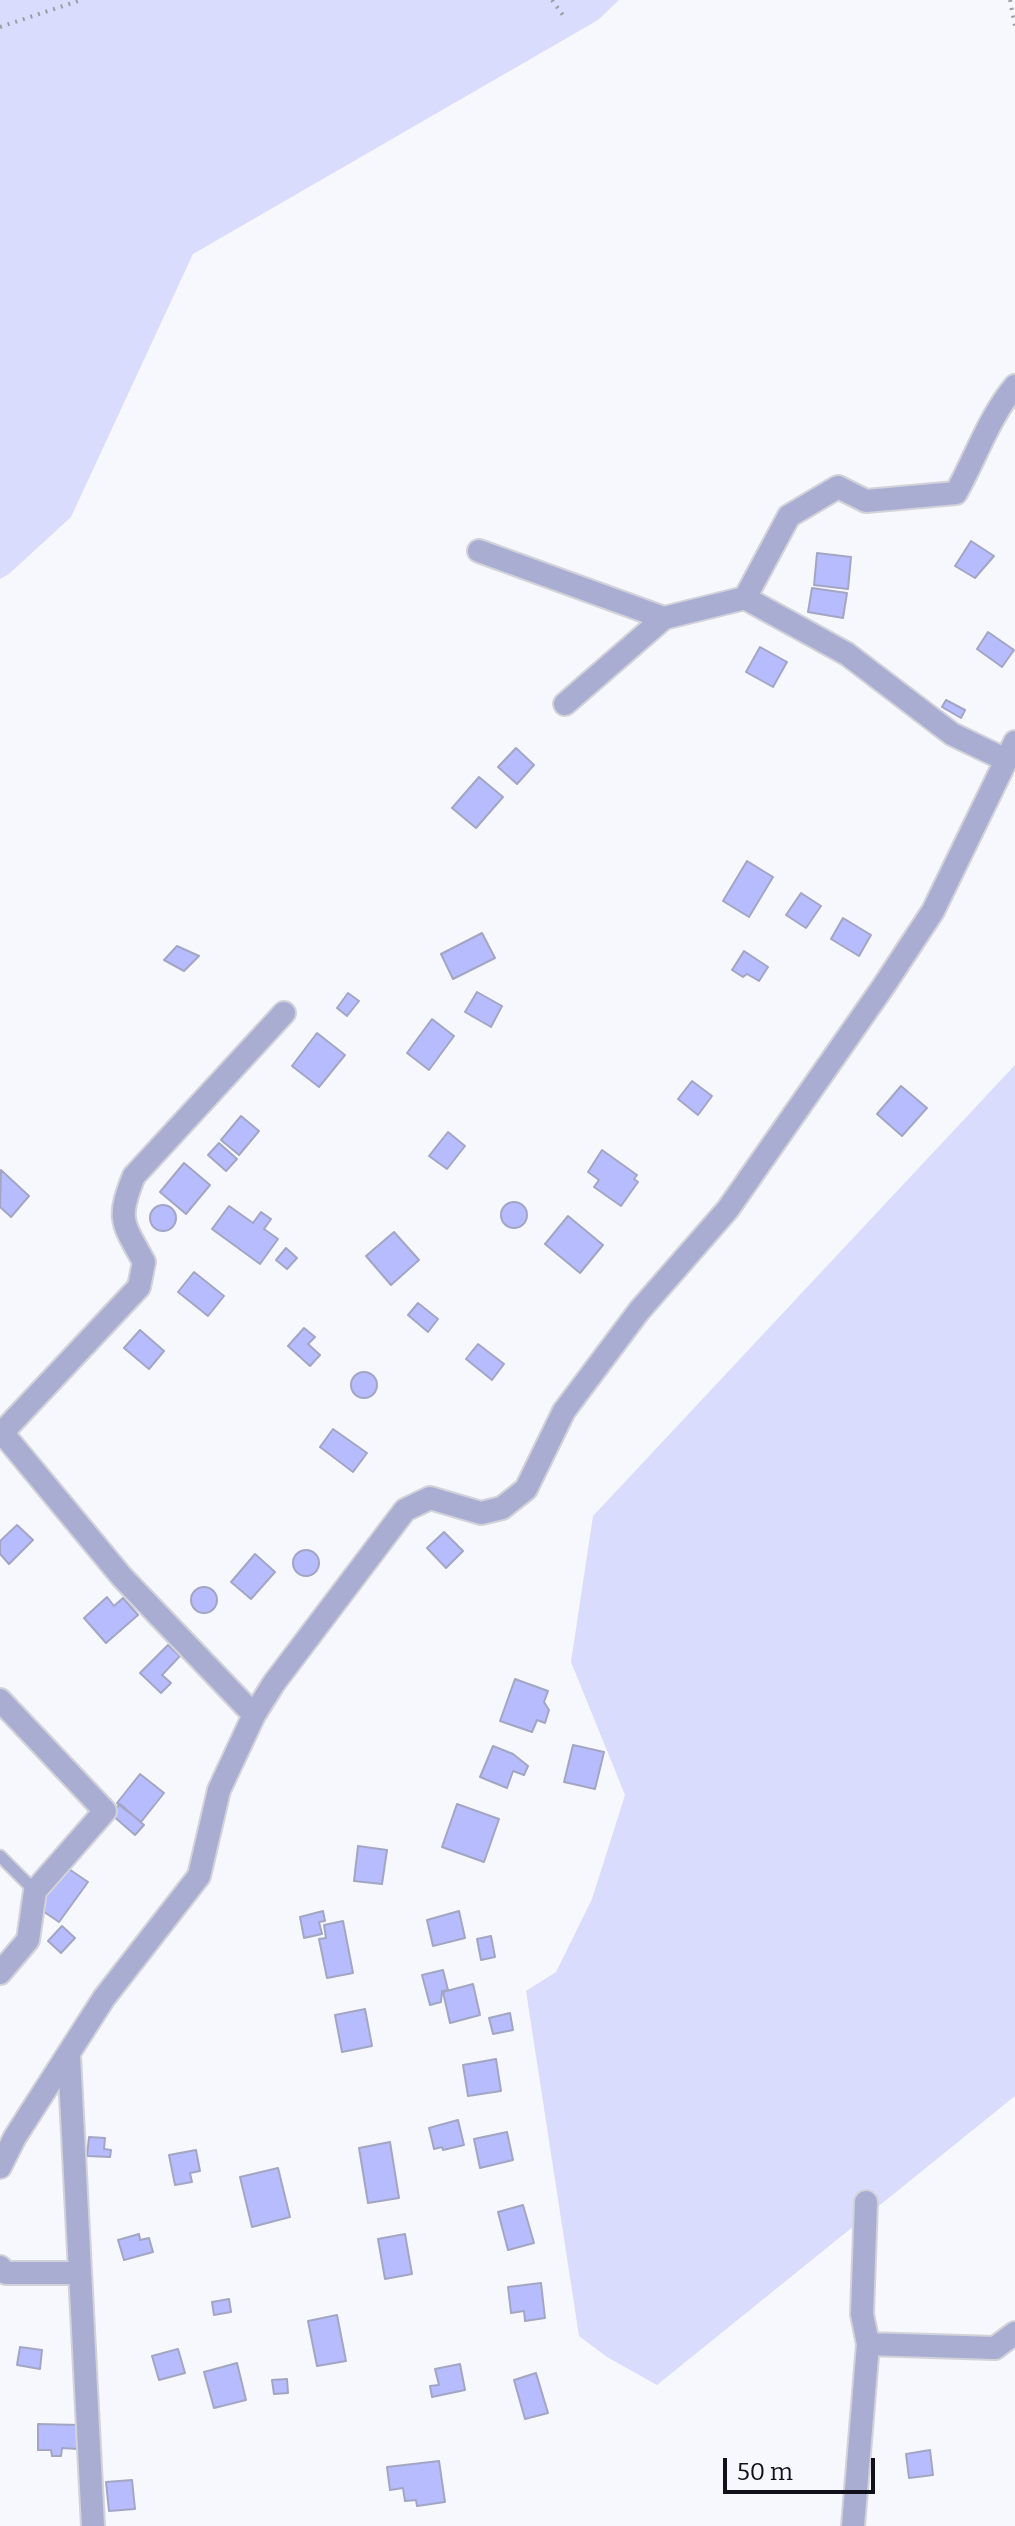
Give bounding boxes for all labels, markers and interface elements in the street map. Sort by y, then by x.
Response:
scale bar [727,2442,879,2492]
text: 50 m [737,2458,793,2486]

